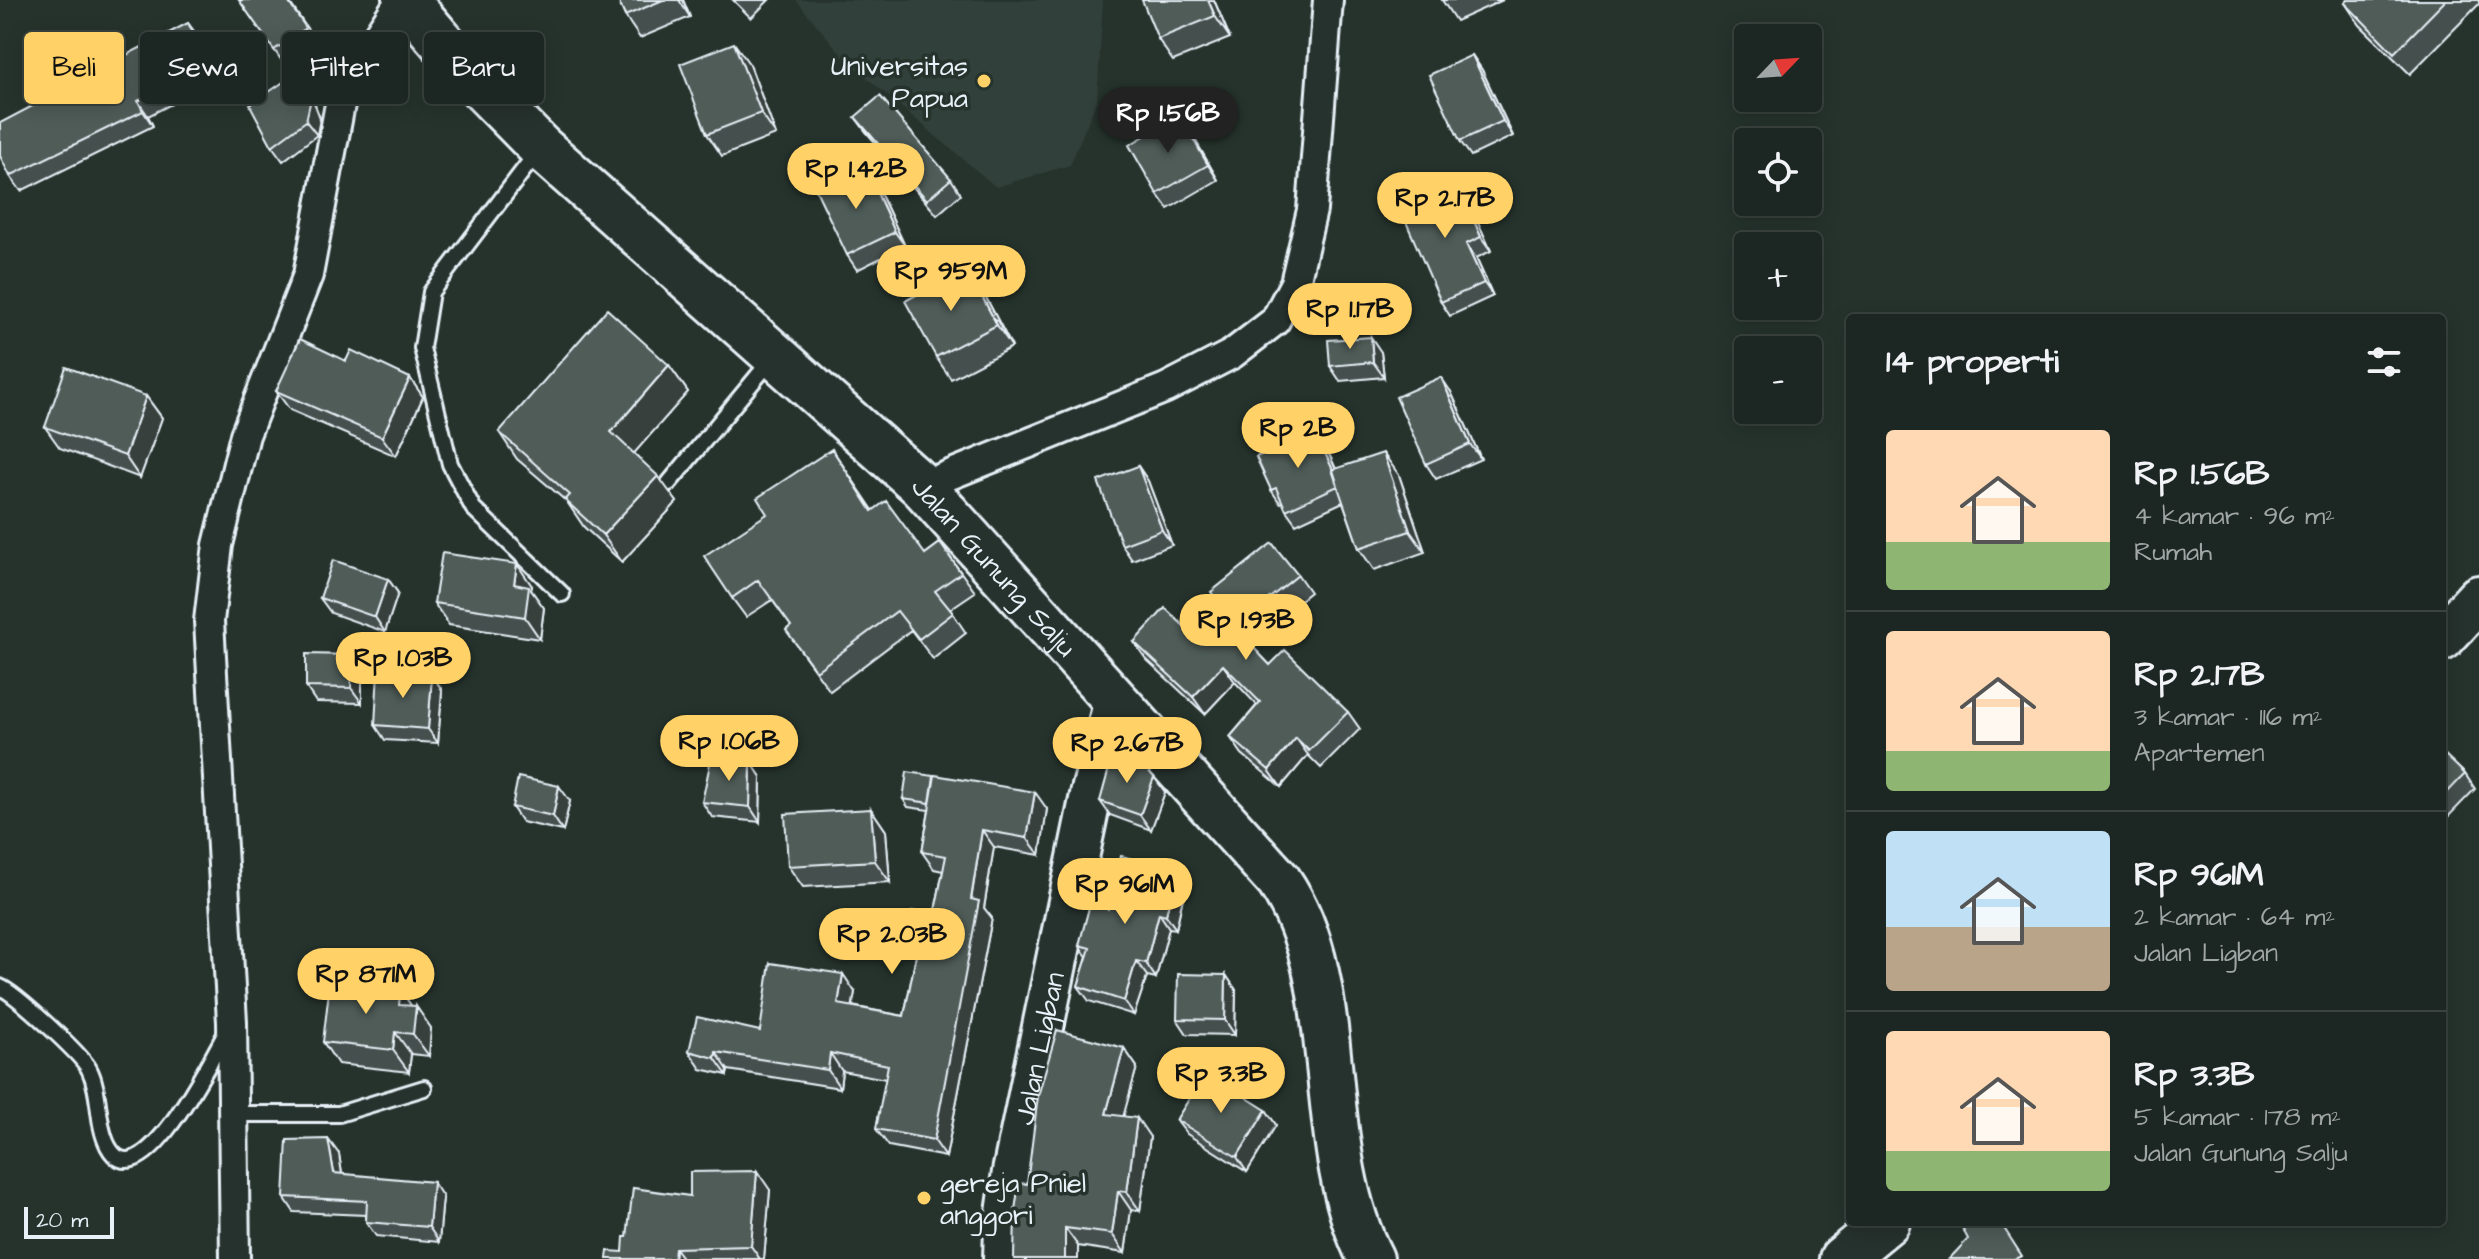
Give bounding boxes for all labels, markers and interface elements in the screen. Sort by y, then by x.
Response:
north arrow [1734,24,1822,112]
map controls [1734,24,1822,424]
chip: Beli [24,32,124,104]
chip: Sewa [140,32,266,104]
chip: Filter [282,32,408,104]
chip: Baru [424,32,544,104]
place label: Universitas Papua [831,47,968,118]
marker: Universitas Papua [975,72,993,90]
pin: Rp 1.56B [1085,87,1251,155]
text: Rp 1.56B [1116,95,1220,131]
button: locate [1734,128,1822,216]
pin: Rp 1.42B [773,143,939,211]
text: Rp 1.42B [805,151,907,187]
pin: Rp 2.17B [1362,172,1528,240]
text: Rp 2.17B [1395,180,1495,216]
button: + [1734,232,1822,320]
pin: Rp 959M [877,245,1025,313]
text: Rp 959M [895,253,1007,289]
pin: Rp 1.17B [1267,283,1433,351]
text: Rp 1.17B [1306,291,1394,327]
button: − [1734,336,1822,424]
text: 14 properti [1886,338,2059,386]
icon: filters [2362,340,2406,384]
pin: Rp 2B [1242,402,1354,470]
text: Rp 2B [1260,410,1336,446]
text: Rp 1.56B [2134,450,2269,498]
icon: home [1950,462,2046,558]
street label: Jalan Gunung Salju [902,469,1085,666]
text: 4 kamar · 96 m² [2134,498,2335,534]
text: Rumah [2134,534,2212,570]
pin: Rp 1.93B [1163,594,1329,662]
text: Rp 1.93B [1198,602,1294,638]
pin: Rp 1.03B [320,632,486,700]
text: Rp 1.03B [354,640,452,676]
text: Rp 2.17B [2134,651,2264,699]
icon: home [1950,663,2046,759]
text: 3 kamar · 116 m² [2134,699,2322,735]
pin: Rp 1.06B [646,715,812,783]
pin: Rp 2.67B [1044,717,1210,785]
text: Rp 1.06B [678,723,780,759]
text: Rp 2.67B [1071,725,1183,761]
text: Apartemen [2134,735,2265,771]
text: Rp 961M [2134,851,2264,899]
pin: Rp 961M [1051,858,1199,926]
icon: home [1950,863,2046,959]
text: Rp 961M [1075,866,1175,902]
text: 2 kamar · 64 m² [2134,899,2335,935]
pin: Rp 2.03B [809,908,975,976]
text: Rp 2.03B [837,916,947,952]
text: Jalan Ligban [2134,935,2278,971]
pin: Rp 871M [292,948,440,1016]
text: Rp 871M [315,956,417,992]
street label: Jalan Ligban [1005,969,1075,1128]
pin: Rp 3.3B [1147,1047,1295,1115]
text: Rp 3.3B [2134,1051,2254,1099]
text: Rp 3.3B [1175,1055,1267,1091]
icon: home [1950,1063,2046,1159]
text: 5 kamar · 178 m² [2134,1099,2341,1135]
text: Jalan Gunung Salju [2134,1135,2348,1171]
place label: gereja Pniel anggori [940,1164,1086,1236]
marker: gereja Pniel anggori [915,1189,933,1207]
scale bar [24,1203,114,1239]
text: 20 m [36,1205,88,1236]

